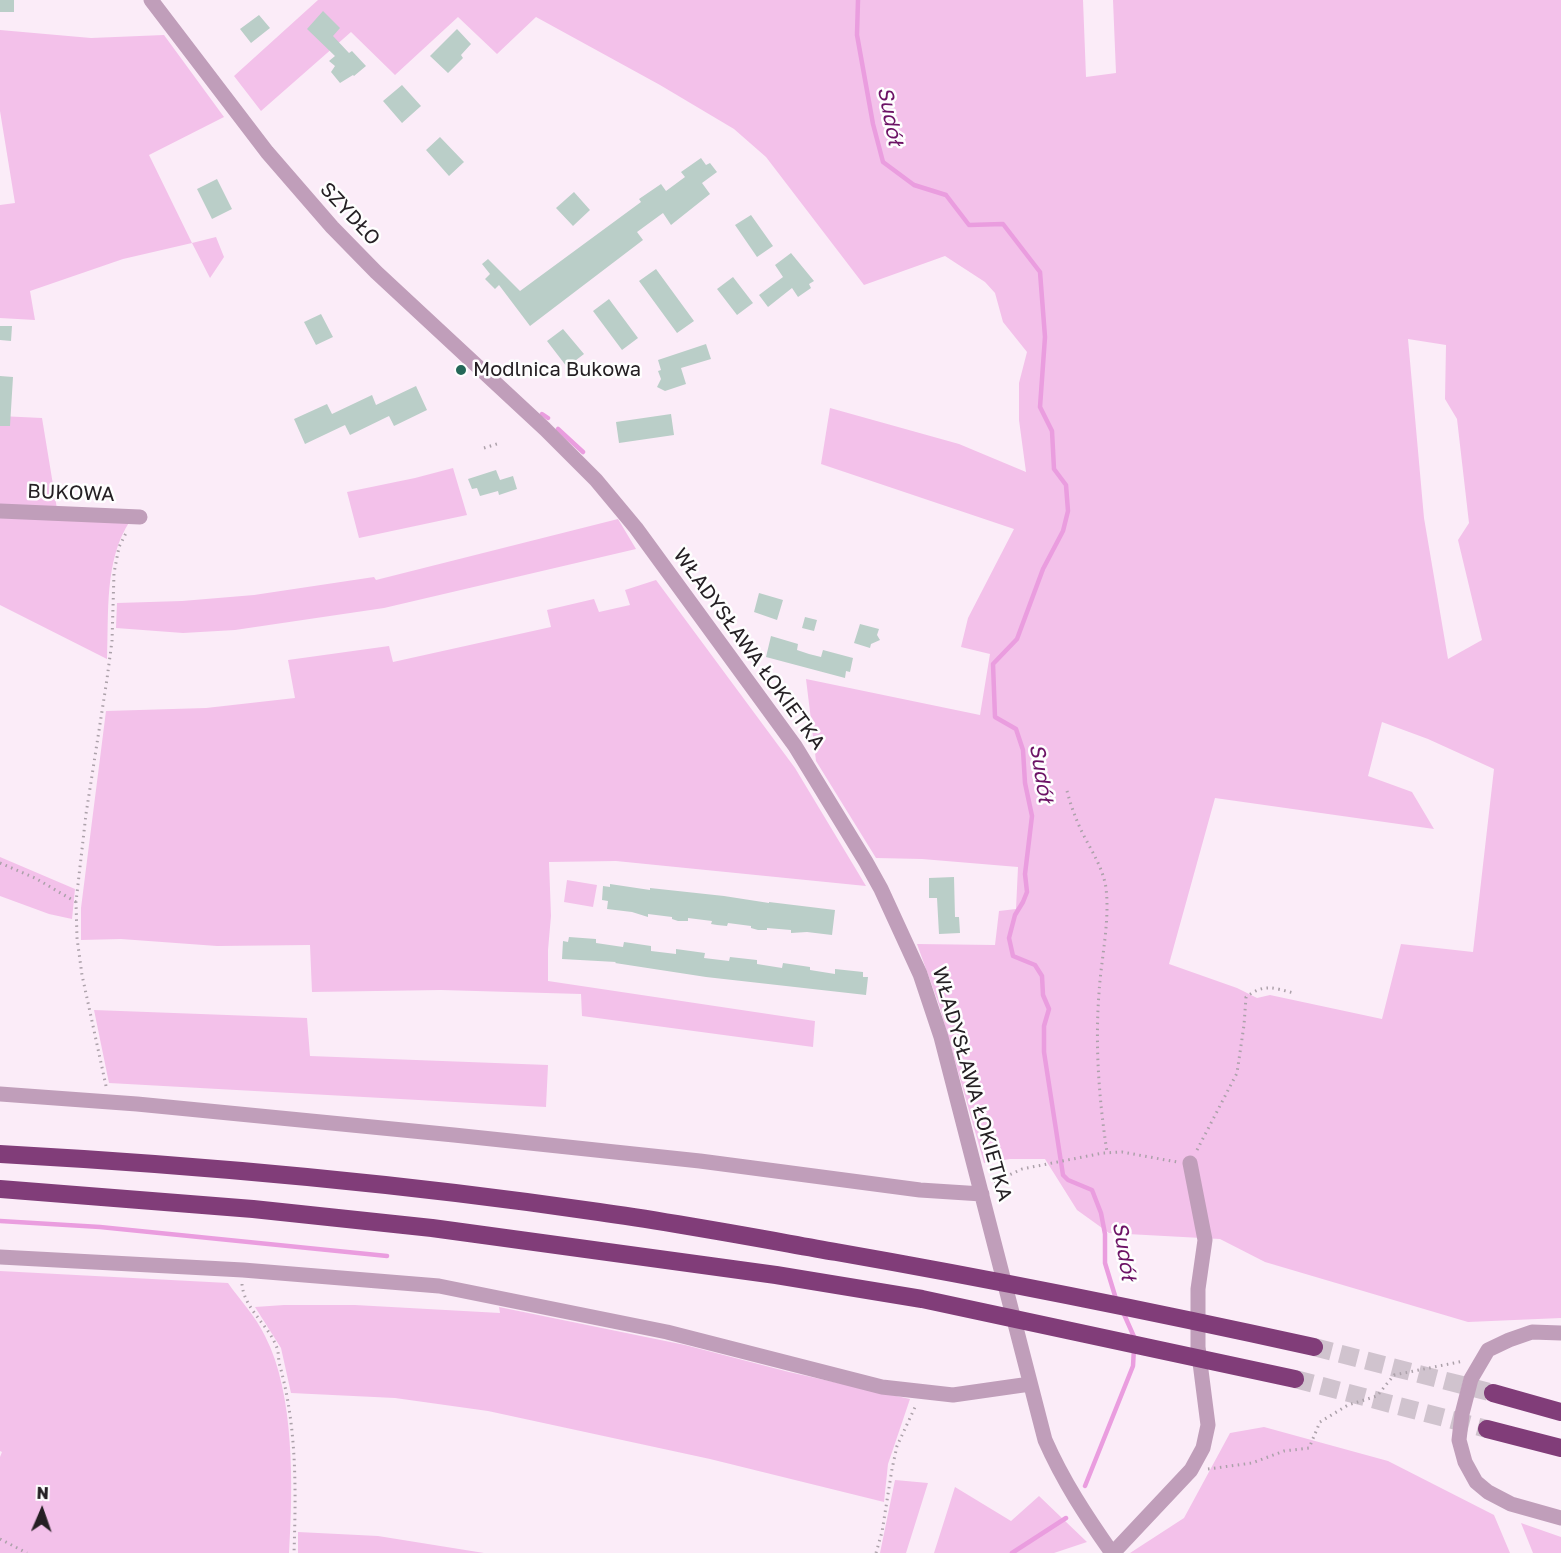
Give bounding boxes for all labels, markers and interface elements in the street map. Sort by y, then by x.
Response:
water label: Sudół [872,85,908,147]
street label: SZYDŁO [315,178,385,250]
place label: Modlnica Bukowa [473,358,641,382]
marker: Modlnica Bukowa [454,363,468,377]
street label: BUKOWA [27,479,115,507]
street label: WŁADYSŁAWA ŁOKIETKA [668,544,830,754]
water label: Sudół [1024,742,1058,804]
street label: WŁADYSŁAWA ŁOKIETKA [927,964,1017,1204]
water label: Sudół [1107,1220,1141,1282]
north arrow [12,1481,72,1541]
text: N [36,1483,49,1503]

